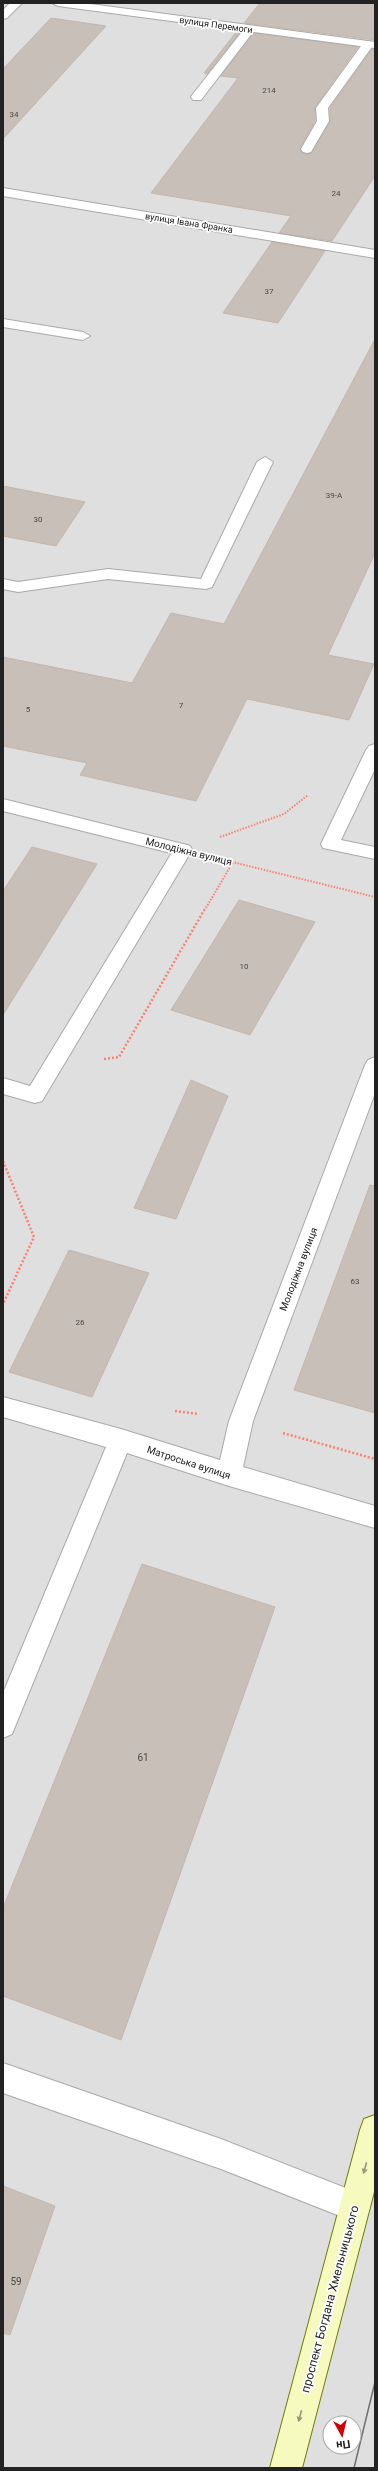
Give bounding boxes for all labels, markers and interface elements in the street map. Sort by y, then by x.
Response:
street label: вулиця Перемоги [179,15,253,35]
house number: 214 [262,86,276,95]
house number: 34 [10,110,19,119]
house number: 24 [332,189,341,198]
street label: вулиця Івана Франка [144,211,234,235]
house number: 37 [265,287,274,296]
house number: 39-А [326,491,343,500]
house number: 30 [34,515,43,524]
house number: 7 [179,701,184,710]
house number: 5 [26,705,31,714]
street label: Молодіжна вулиця [145,835,233,868]
house number: 10 [240,962,249,971]
street label: Молодіжна вулиця [277,1226,319,1312]
house number: 63 [351,1277,360,1286]
house number: 26 [76,1318,85,1327]
street label: Матроська вулиця [146,1444,232,1481]
house number: 61 [137,1752,149,1763]
one-way arrow [362,2162,368,2174]
street label: проспект Богдана Хмельницького [298,2204,362,2394]
house number: 59 [10,2276,22,2287]
one-way arrow [296,2409,302,2422]
north arrow [322,2415,362,2455]
text: Пн [335,2437,351,2452]

